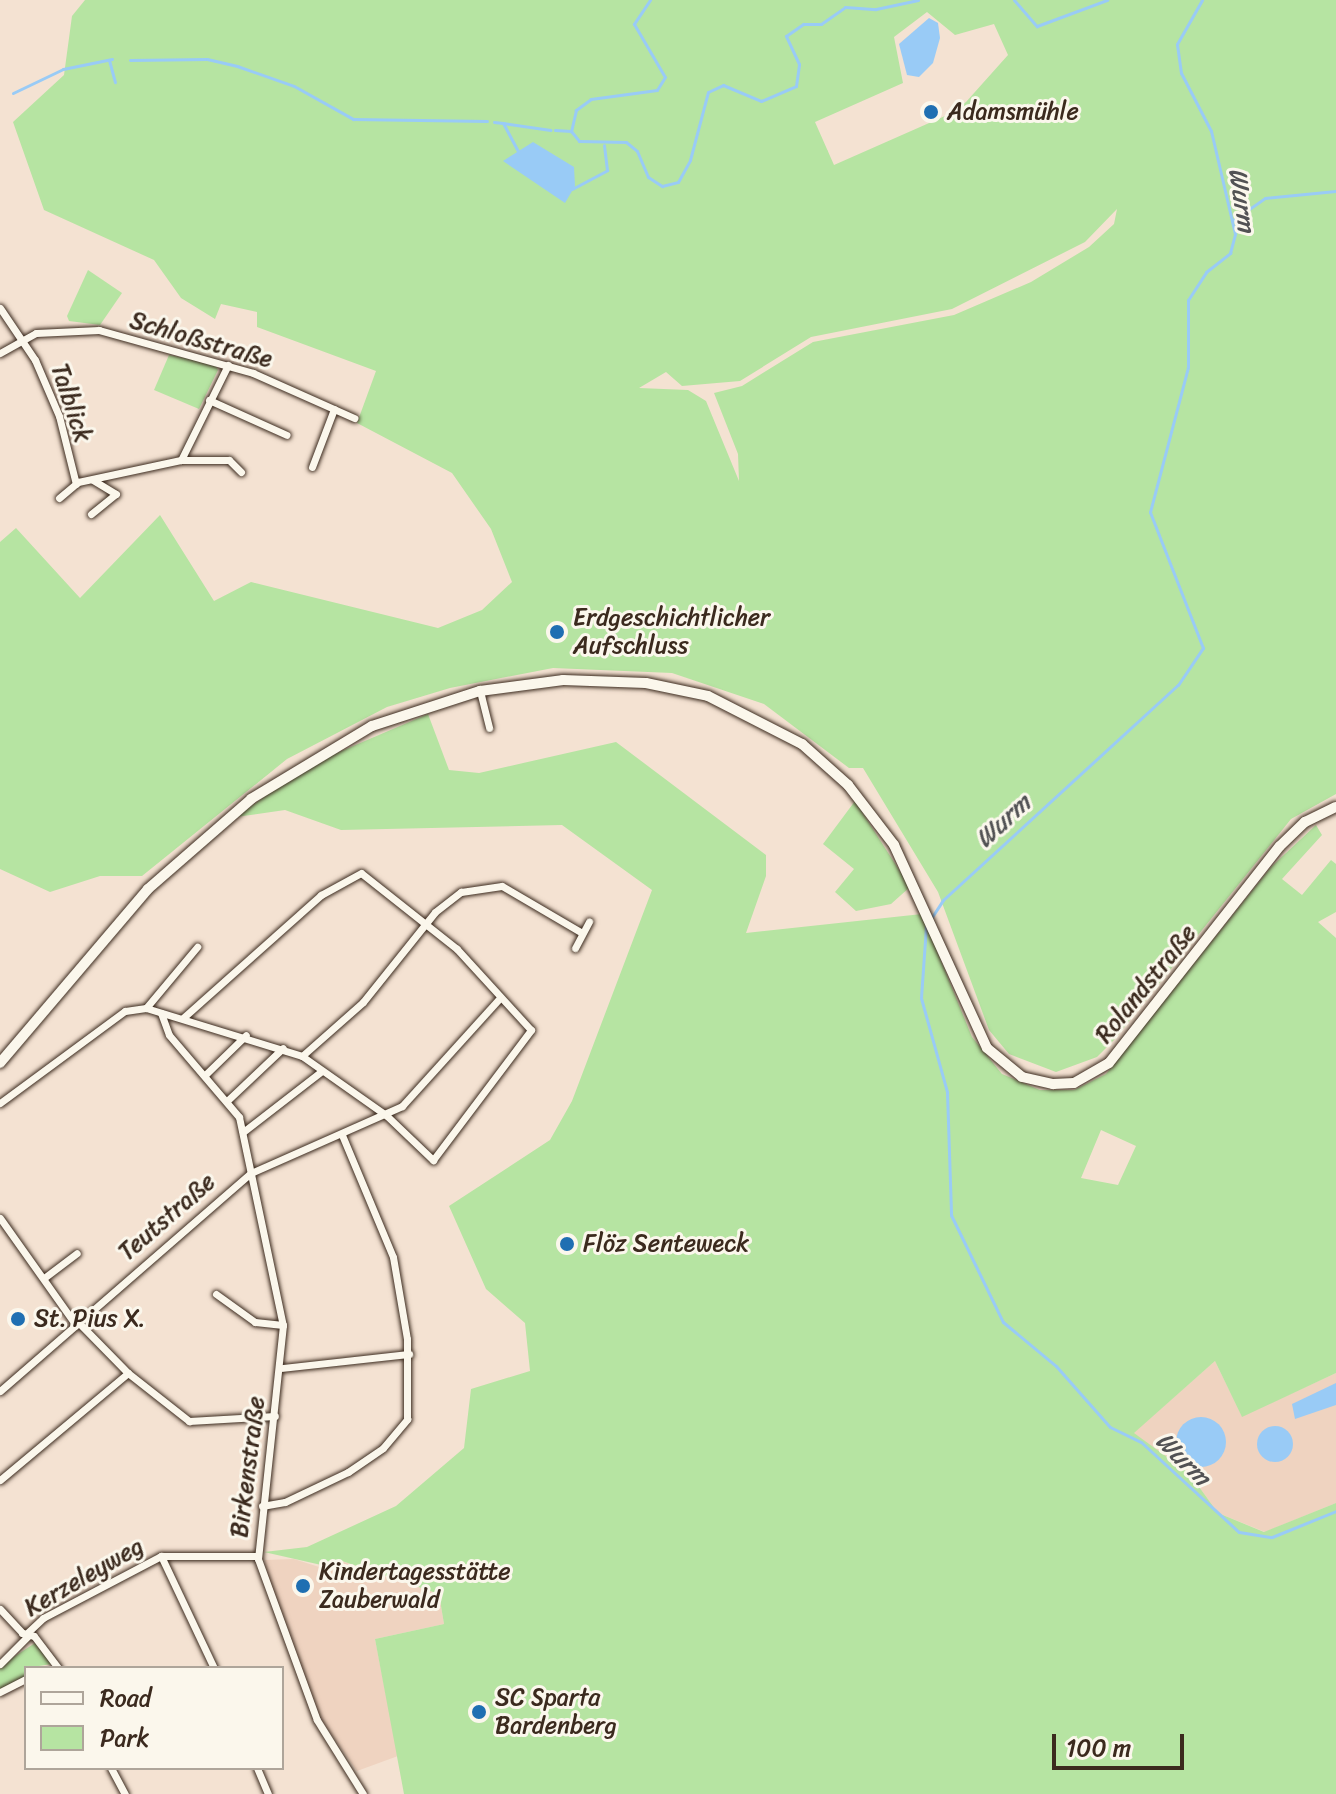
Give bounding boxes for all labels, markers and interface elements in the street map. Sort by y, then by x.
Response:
place label: Adamsmühle [947,98,1079,126]
marker: Adamsmühle [922,103,940,121]
water label: Wurm [1222,166,1262,234]
street label: Schloßstraße [126,306,276,374]
street label: Talblick [45,360,97,446]
place label: Erdgeschichtlicher Aufschluss [573,604,770,660]
marker: Erdgeschichtlicher Aufschluss [548,623,566,641]
water label: Wurm [969,788,1037,854]
street label: Rolandstraße [1090,919,1202,1049]
street label: Teutstraße [113,1167,221,1267]
place label: Flöz Senteweck [583,1230,749,1258]
marker: Flöz Senteweck [558,1235,576,1253]
place label: St. Pius X. [34,1305,146,1333]
marker: St. Pius X. [9,1310,27,1328]
street label: Birkenstraße [225,1395,271,1539]
water label: Wurm [1149,1425,1217,1493]
street label: Kerzeleyweg [19,1531,149,1623]
place label: Kindertagesstätte Zauberwald [319,1558,511,1614]
marker: Kindertagesstätte Zauberwald [294,1577,312,1595]
legend [24,1666,284,1770]
text: Road [100,1677,151,1719]
place label: SC Sparta Bardenberg [495,1684,617,1740]
marker: SC Sparta Bardenberg [470,1703,488,1721]
text: Park [100,1717,149,1759]
scale bar [1056,1718,1188,1768]
text: 100 m [1066,1727,1131,1769]

